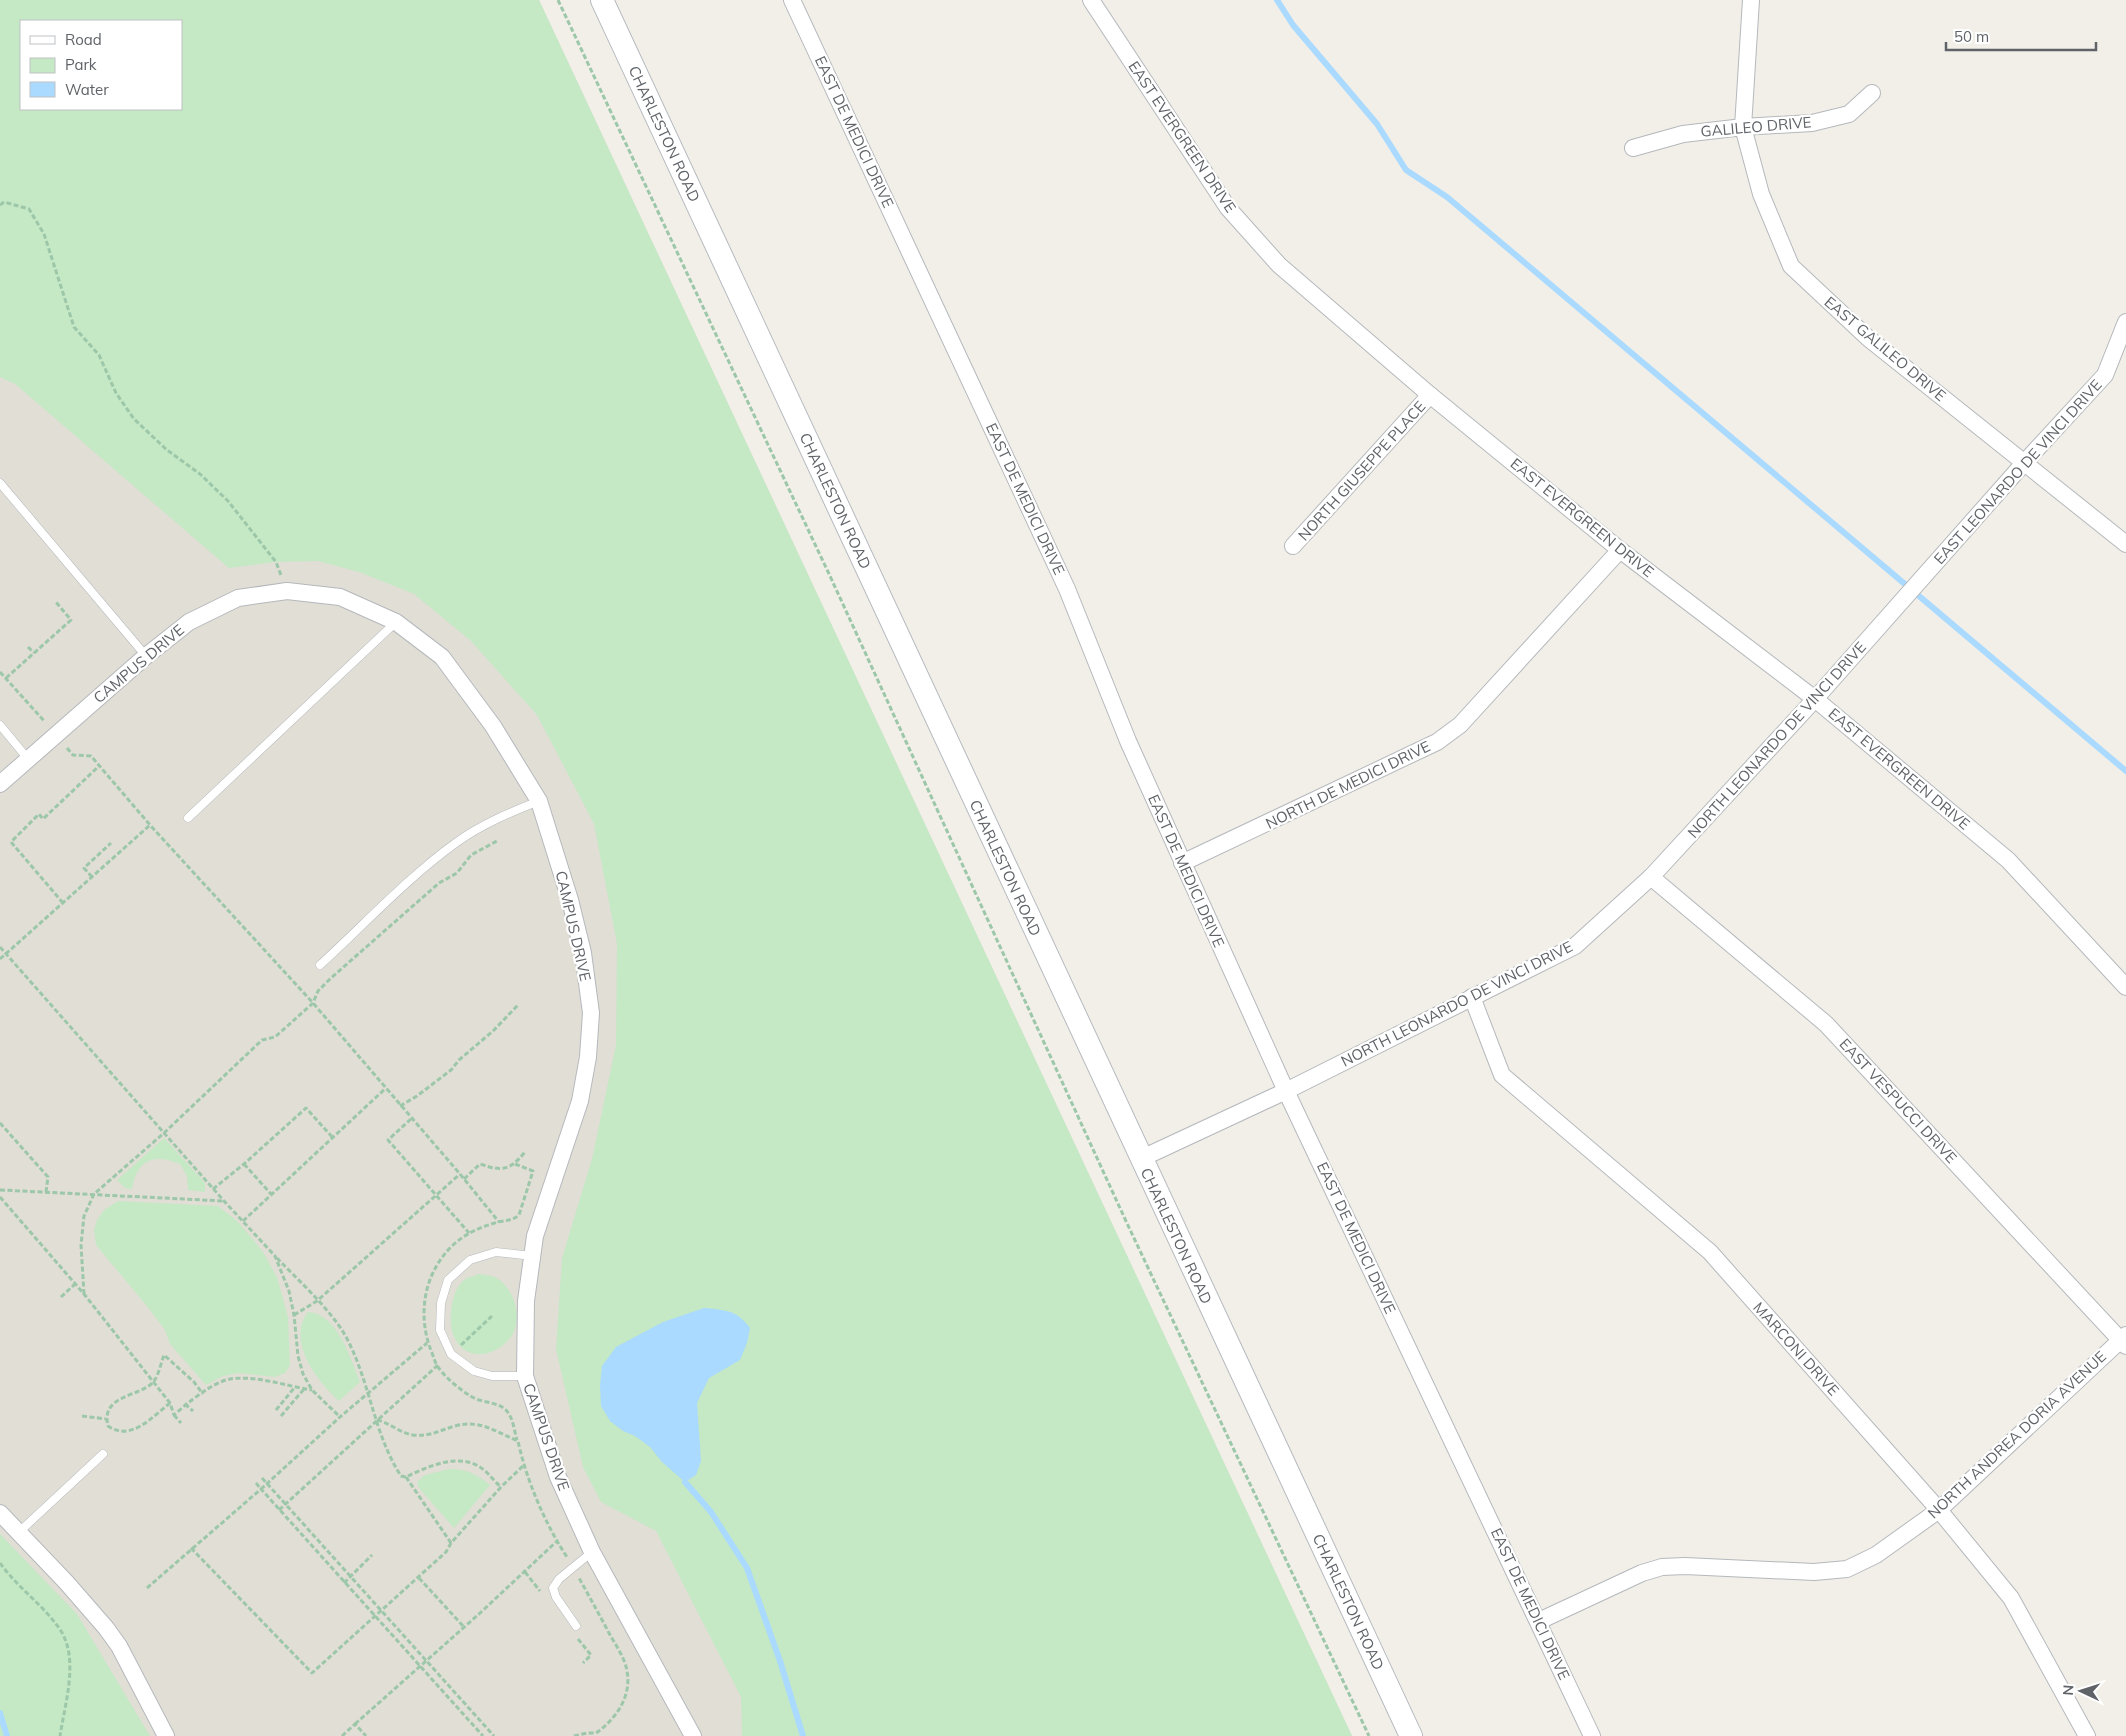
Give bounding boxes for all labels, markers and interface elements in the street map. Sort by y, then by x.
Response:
legend [20,20,182,110]
scale bar [1946,20,2096,52]
text: 50 m [1954,27,1989,46]
text: Road [65,30,102,49]
street label: EAST DE MEDICI DRIVE [811,53,898,211]
text: Park [65,55,97,74]
street label: EAST EVERGREEN DRIVE [1125,57,1240,216]
street label: CHARLESTON ROAD [625,63,704,205]
text: Water [65,80,109,99]
street label: GALILEO DRIVE [1700,112,1812,141]
street label: EAST GALILEO DRIVE [1821,292,1950,405]
street label: EAST LEONARDO DE VINCI DRIVE [1930,375,2106,568]
street label: NORTH GIUSEPPE PLACE [1294,397,1429,544]
street label: EAST DE MEDICI DRIVE [982,420,1069,578]
street label: CHARLESTON ROAD [796,430,875,572]
street label: EAST EVERGREEN DRIVE [1507,454,1658,581]
street label: CAMPUS DRIVE [89,620,188,707]
street label: NORTH LEONARDO DE VINCI DRIVE [1683,638,1870,842]
street label: EAST EVERGREEN DRIVE [1825,704,1974,833]
street label: NORTH DE MEDICI DRIVE [1262,736,1433,833]
street label: EAST DE MEDICI DRIVE [1144,791,1229,950]
street label: CHARLESTON ROAD [966,797,1045,939]
street label: CAMPUS DRIVE [552,869,595,983]
street label: NORTH LEONARDO DE VINCI DRIVE [1338,937,1576,1070]
street label: EAST VESPUCCI DRIVE [1836,1034,1961,1167]
street label: EAST DE MEDICI DRIVE [1313,1159,1400,1317]
street label: CHARLESTON ROAD [1137,1165,1216,1307]
street label: MARCONI DRIVE [1749,1298,1844,1400]
street label: NORTH ANDREA DORIA AVENUE [1923,1347,2110,1522]
street label: CAMPUS DRIVE [519,1380,574,1493]
street label: EAST DE MEDICI DRIVE [1487,1525,1574,1683]
street label: CHARLESTON ROAD [1309,1531,1388,1673]
north arrow [2056,1666,2106,1716]
text: N [2059,1684,2077,1696]

